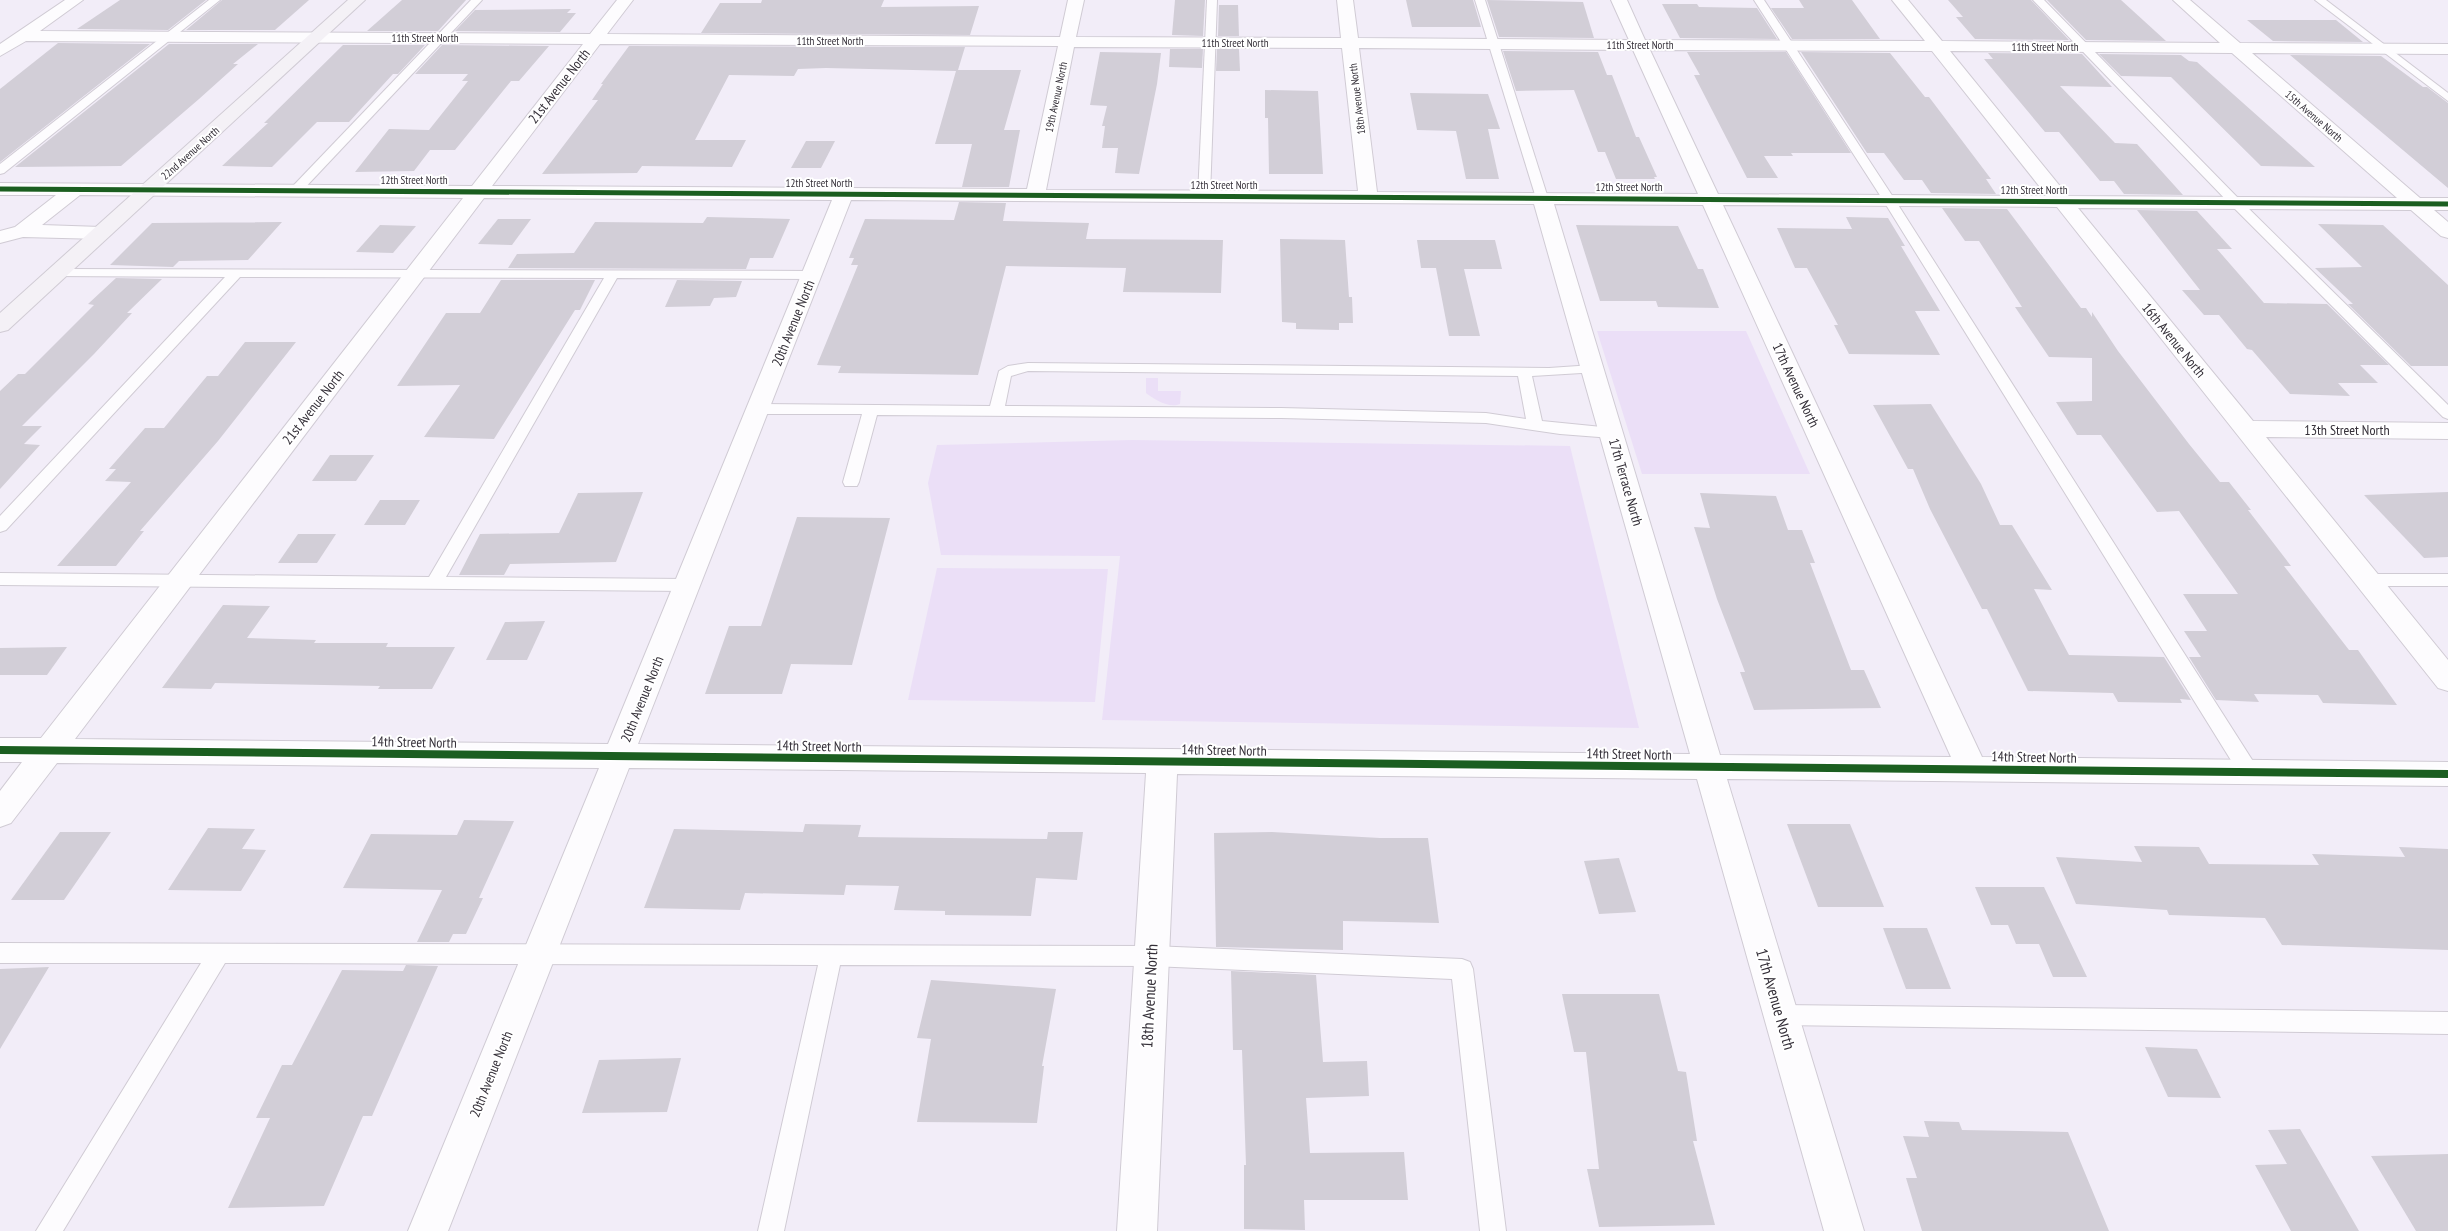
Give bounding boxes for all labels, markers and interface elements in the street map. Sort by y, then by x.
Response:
street label: 11th Street North [391,31,459,45]
street label: 11th Street North [796,34,864,48]
street label: 11th Street North [1201,36,1269,50]
street label: 11th Street North [1606,38,1674,52]
street label: 11th Street North [2011,40,2079,54]
street label: 21st Avenue North [524,45,594,127]
street label: 19th Avenue North [1042,60,1070,134]
street label: 18th Avenue North [1346,62,1368,135]
street label: 15th Avenue North [2282,87,2346,145]
street label: 22nd Avenue North [158,123,222,183]
street label: 12th Street North [380,173,448,187]
street label: 12th Street North [785,176,853,190]
street label: 12th Street North [1190,178,1258,192]
street label: 12th Street North [1595,180,1663,194]
street label: 12th Street North [2000,183,2068,197]
street label: 20th Avenue North [768,277,818,369]
street label: 16th Avenue North [2138,299,2210,381]
street label: 17th Avenue North [1769,340,1823,430]
street label: 21st Avenue North [278,366,348,448]
street label: 13th Street North [2304,421,2390,439]
street label: 17th Terrace North [1605,436,1647,528]
street label: 20th Avenue North [617,653,667,745]
street label: 14th Street North [371,732,457,752]
street label: 14th Street North [776,736,862,756]
street label: 14th Street North [1181,740,1267,760]
street label: 14th Street North [1586,744,1672,764]
street label: 14th Street North [1991,747,2077,767]
street label: 18th Avenue North [1136,943,1162,1049]
street label: 17th Avenue North [1752,946,1800,1052]
street label: 20th Avenue North [466,1028,516,1120]

